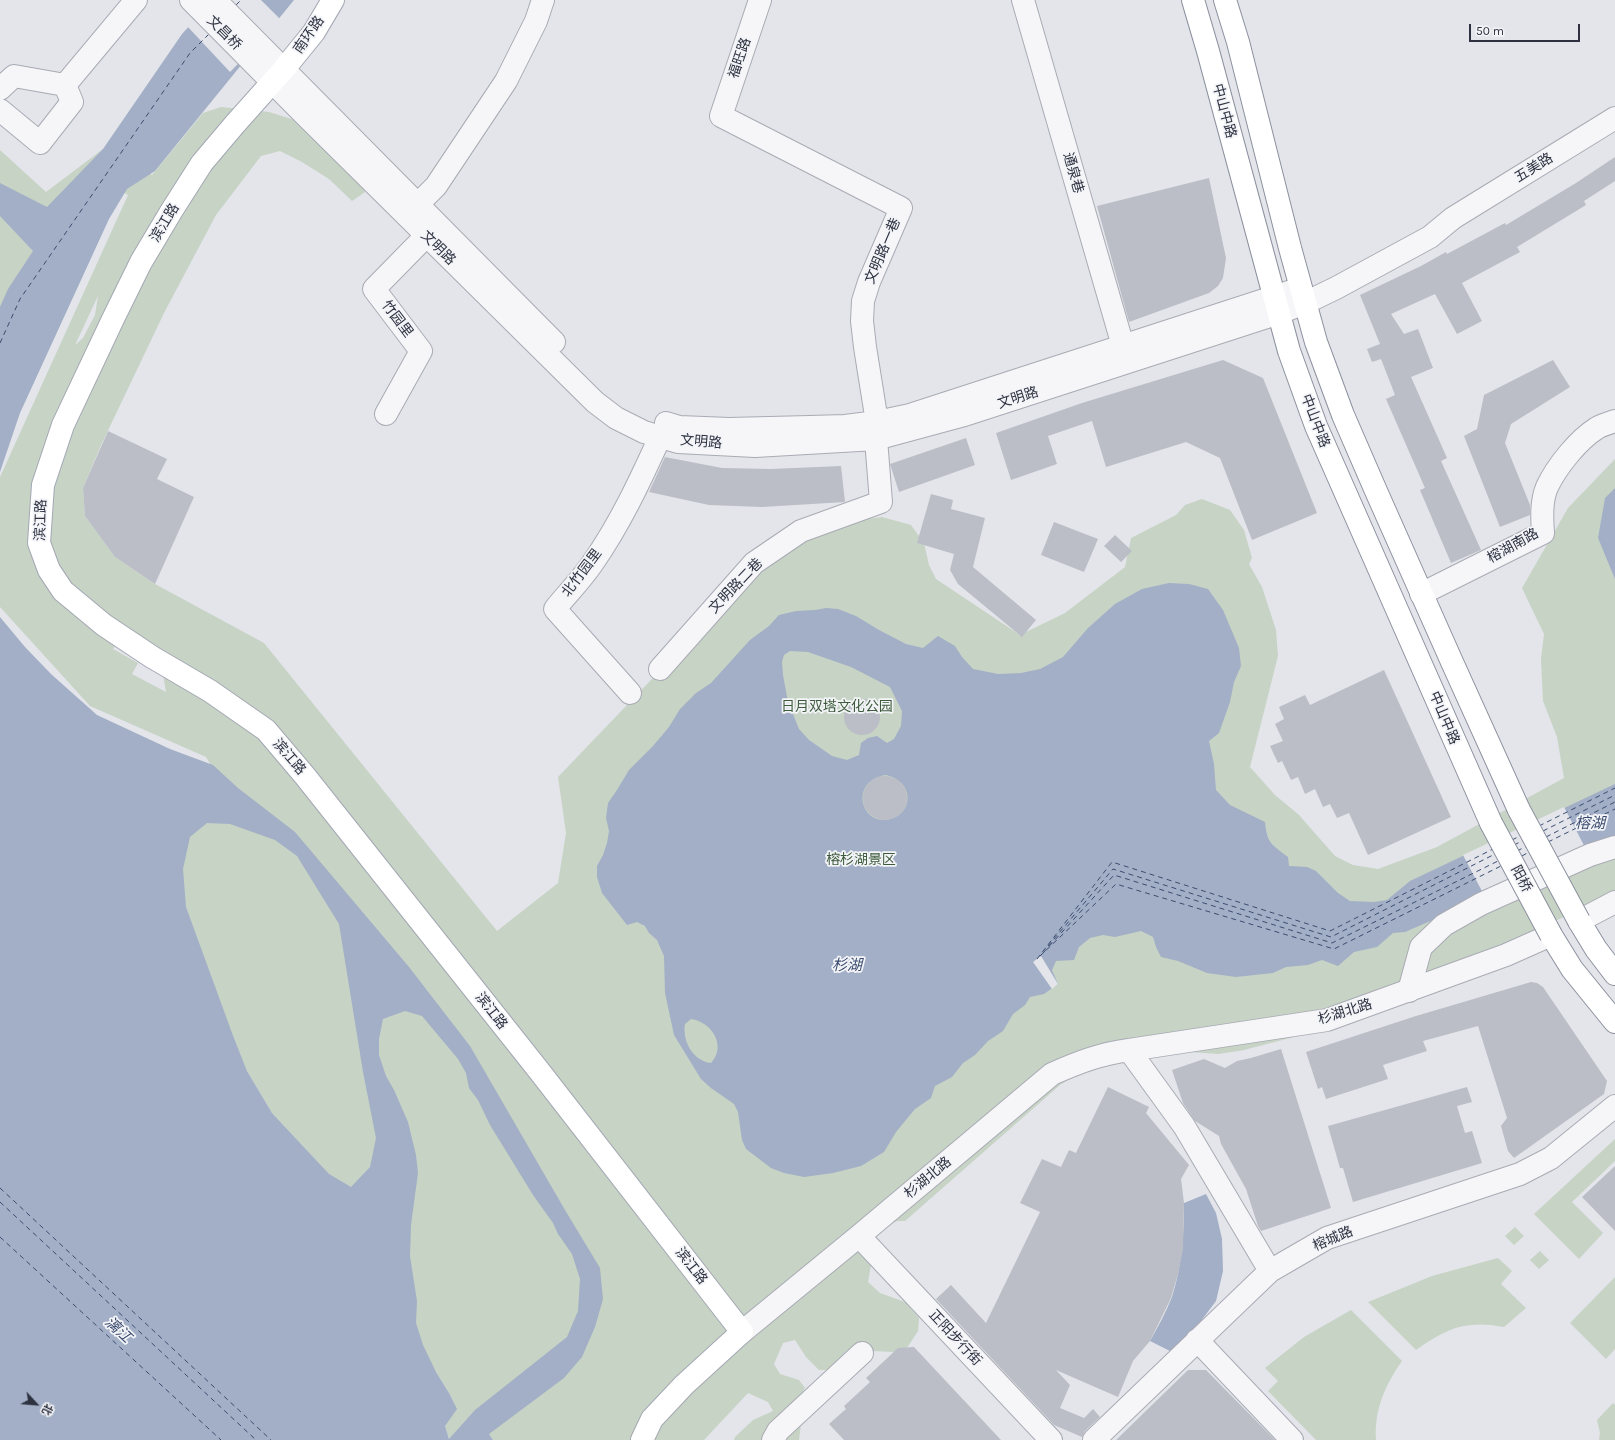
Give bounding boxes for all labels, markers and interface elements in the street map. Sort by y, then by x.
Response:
street label: 文昌桥 [203,12,245,54]
street label: 南环路 [290,13,328,57]
scale bar [1471,16,1582,42]
text: 50 m [1476,24,1504,38]
street label: 福旺路 [725,35,755,81]
street label: 中山中路 [1209,82,1239,140]
street label: 通泉巷 [1059,150,1087,196]
street label: 五美路 [1512,150,1556,186]
street label: 滨江路 [147,201,183,245]
street label: 文明路一巷 [862,216,904,286]
street label: 文明路 [417,227,459,269]
street label: 竹园里 [378,297,416,341]
street label: 文明路 [995,384,1041,412]
street label: 中山中路 [1297,392,1333,450]
street label: 文明路 [679,432,723,452]
street label: 滨江路 [32,499,50,541]
street label: 榕湖南路 [1484,525,1542,567]
street label: 北竹园里 [558,546,606,600]
street label: 文明路二巷 [706,555,766,617]
street label: 中山中路 [1425,689,1463,747]
park label: 日月双塔文化公园 [781,699,893,715]
street label: 滨江路 [269,736,309,778]
water label: 榕湖 [1575,815,1605,833]
park label: 榕杉湖景区 [826,852,896,868]
street label: 阳桥 [1507,863,1535,895]
water label: 杉湖 [832,957,862,975]
street label: 滨江路 [471,989,511,1033]
street label: 杉湖北路 [1316,996,1374,1028]
street label: 杉湖北路 [901,1154,955,1202]
street label: 榕城路 [1310,1223,1356,1255]
street label: 滨江路 [671,1244,711,1288]
street label: 正阳步行街 [925,1307,985,1369]
water label: 漓江 [101,1313,135,1347]
north arrow [16,1384,56,1424]
text: 北 [39,1402,55,1417]

